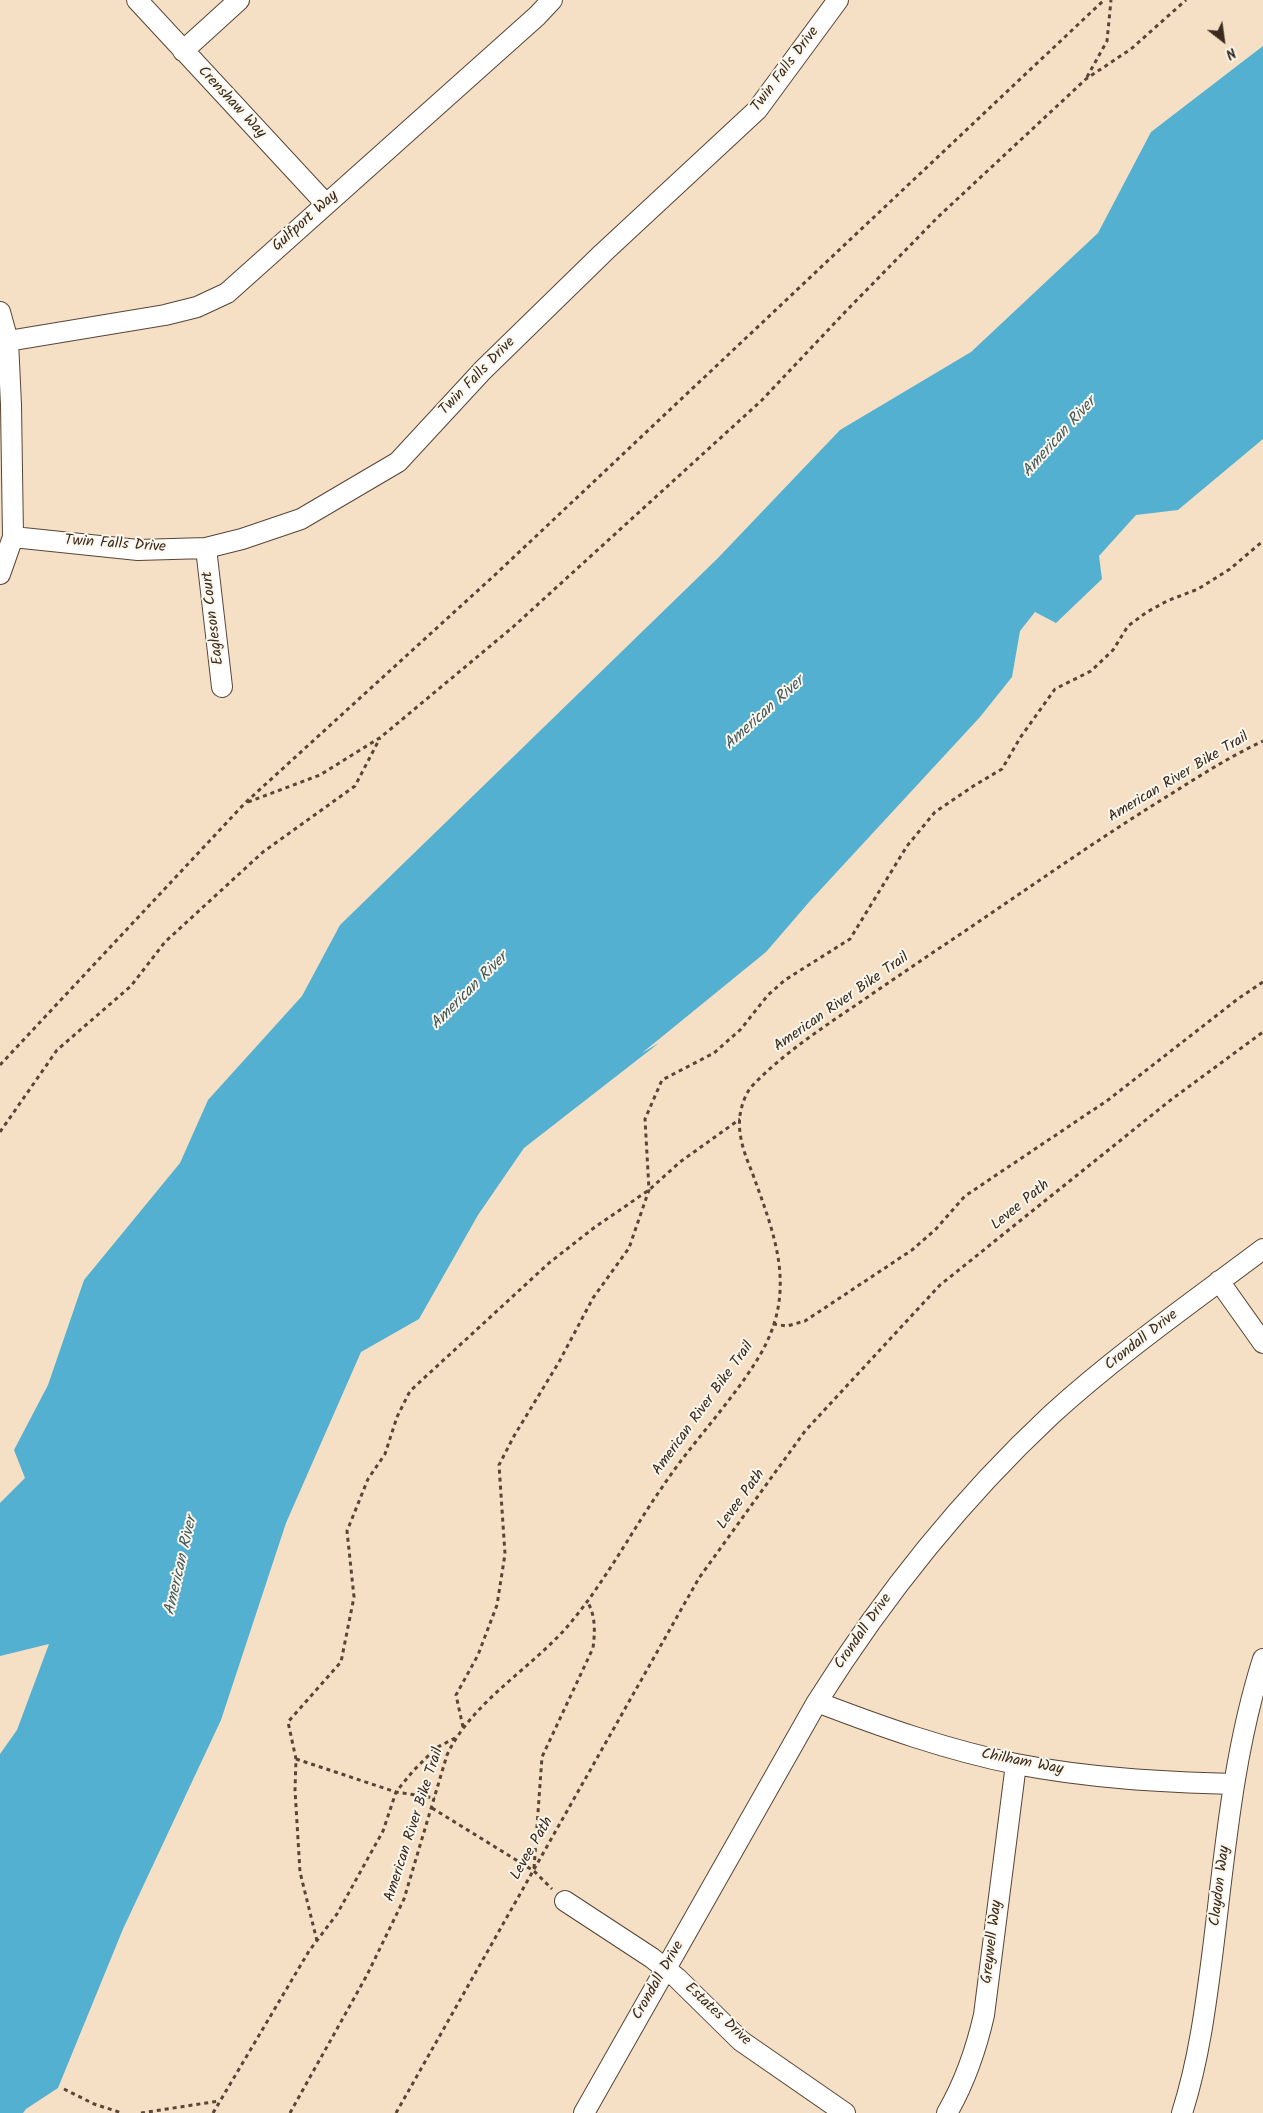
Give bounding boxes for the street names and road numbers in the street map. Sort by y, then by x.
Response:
street label: Twin Falls Drive [748,24,824,116]
street label: Crenshaw Way [193,63,269,143]
street label: Gulfport Way [269,188,343,256]
street label: Twin Falls Drive [436,334,520,420]
street label: Twin Falls Drive [64,532,166,558]
street label: Eagleson Court [199,570,229,666]
street label: American River Bike Trail [1106,729,1252,827]
street label: American River Bike Trail [771,950,913,1056]
street label: Levee Path [988,1177,1054,1235]
street label: Crondall Drive [1102,1307,1182,1375]
street label: American River Bike Trail [650,1339,758,1479]
street label: Levee Path [714,1466,770,1534]
street label: Crondall Drive [831,1591,897,1673]
street label: American River Bike Trail [382,1746,448,1904]
street label: Chilham Way [979,1746,1065,1780]
street label: Levee Path [508,1814,558,1884]
street label: Claydon Way [1207,1845,1235,1927]
street label: Greywell Way [979,1899,1007,1985]
street label: Crondall Drive [629,1938,689,2024]
street label: Estates Drive [680,1980,754,2050]

